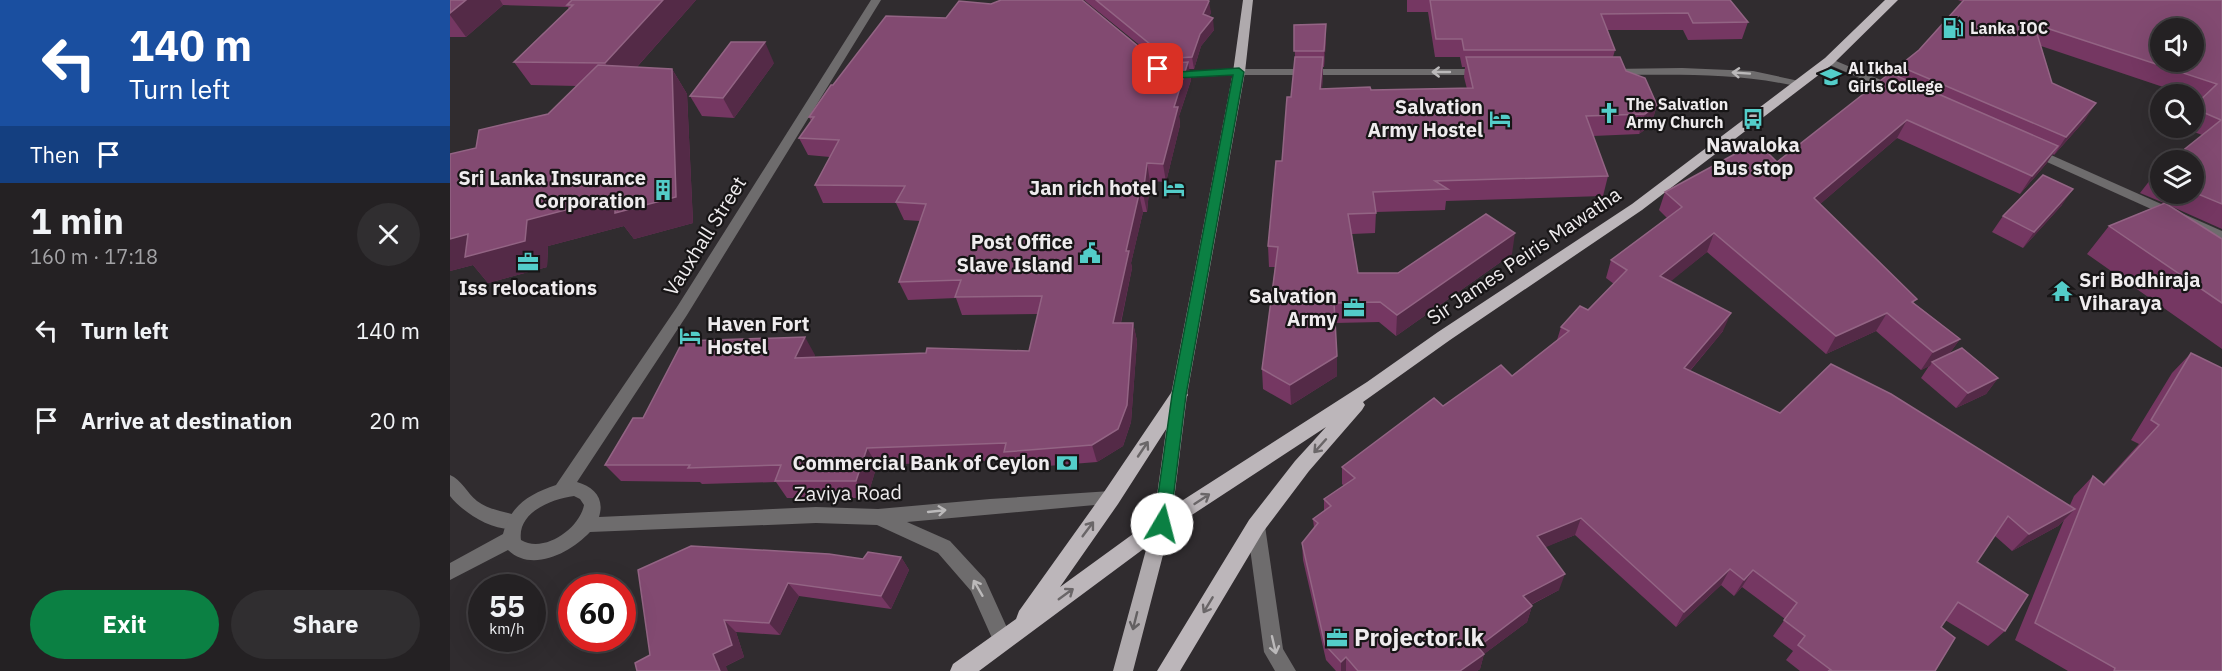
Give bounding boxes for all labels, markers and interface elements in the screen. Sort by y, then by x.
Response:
fuel station icon: Lanka IOC [1941,16,1965,40]
text: 140 m [129,18,252,73]
place label: Lanka IOC [1970,18,2048,38]
map controls [2150,18,2204,204]
button: sound [2150,18,2204,72]
icon: left [30,24,108,102]
pin [1132,43,1183,94]
icon: arrive [1141,52,1174,85]
place label: Al Ikbal Girls College [1848,58,1943,96]
school or university icon: Al Ikbal Girls College [1819,65,1843,89]
one-way arrow [1432,66,1452,78]
one-way arrow [1732,68,1752,79]
text: Turn left [129,71,230,106]
button: search [2150,84,2204,138]
place label: Salvation Army Hostel [1368,93,1483,143]
place label: The Salvation Army Church [1626,94,1728,132]
church icon: The Salvation Army Church [1597,101,1621,125]
hotel icon: Salvation Army Hostel [1488,107,1512,131]
bus stop icon: Nawaloka Bus stop [1741,107,1765,131]
place label: Nawaloka Bus stop [1706,131,1800,181]
icon: arrive [92,138,125,171]
text: Then [30,140,80,169]
button: layers [2150,150,2204,204]
place label: Sri Lanka Insurance Corporation [458,164,646,214]
street label: Vauxhall Street [657,171,752,301]
place label: Jan rich hotel [1029,174,1157,201]
hotel icon: Jan rich hotel [1162,176,1186,200]
building icon: Sri Lanka Insurance Corporation [651,178,675,202]
street label: Sir James Peiris Mawatha [1421,180,1626,331]
text: 1 min [30,197,124,244]
button: close [357,203,420,266]
place label: Post Office Slave Island [957,228,1073,278]
public building icon: Post Office Slave Island [1078,241,1102,265]
text: 160 m · 17:18 [30,243,158,270]
office icon: Iss relocations [516,250,540,274]
place label: Sri Bodhiraja Viharaya [2079,266,2201,316]
place label: Iss relocations [459,274,597,301]
temple icon: Sri Bodhiraja Viharaya [2050,279,2074,303]
place label: Salvation Army [1249,282,1337,332]
office icon: Salvation Army [1342,296,1366,320]
place label: Haven Fort Hostel [707,310,809,360]
icon: left [30,314,63,347]
text: Turn left [81,316,169,345]
text: 140 m [356,316,420,345]
hotel icon: Haven Fort Hostel [678,324,702,348]
icon: arrive [30,404,63,437]
text: Arrive at destination [81,406,292,435]
text: 20 m [369,406,420,435]
one-way arrow [1313,438,1327,453]
one-way arrow [1137,442,1149,458]
place label: Commercial Bank of Ceylon [792,449,1050,476]
bank icon: Commercial Bank of Ceylon [1055,451,1079,475]
street label: Zaviya Road [794,478,902,507]
position arrow [1130,492,1194,556]
one-way arrow [1193,492,1210,504]
one-way arrow [926,505,946,516]
one-way arrow [1081,521,1094,537]
speed limit sign: 60 [558,574,636,652]
one-way arrow [972,580,984,597]
text: 55 [489,586,525,625]
one-way arrow [1058,588,1074,601]
button: Exit [30,590,219,659]
button: Share [231,590,420,659]
one-way arrow [1202,596,1214,613]
one-way arrow [1129,611,1141,630]
text: km/h [489,619,525,638]
place label: Projector.lk [1354,621,1484,653]
office icon: Projector.lk [1325,626,1349,650]
one-way arrow [1269,636,1281,655]

